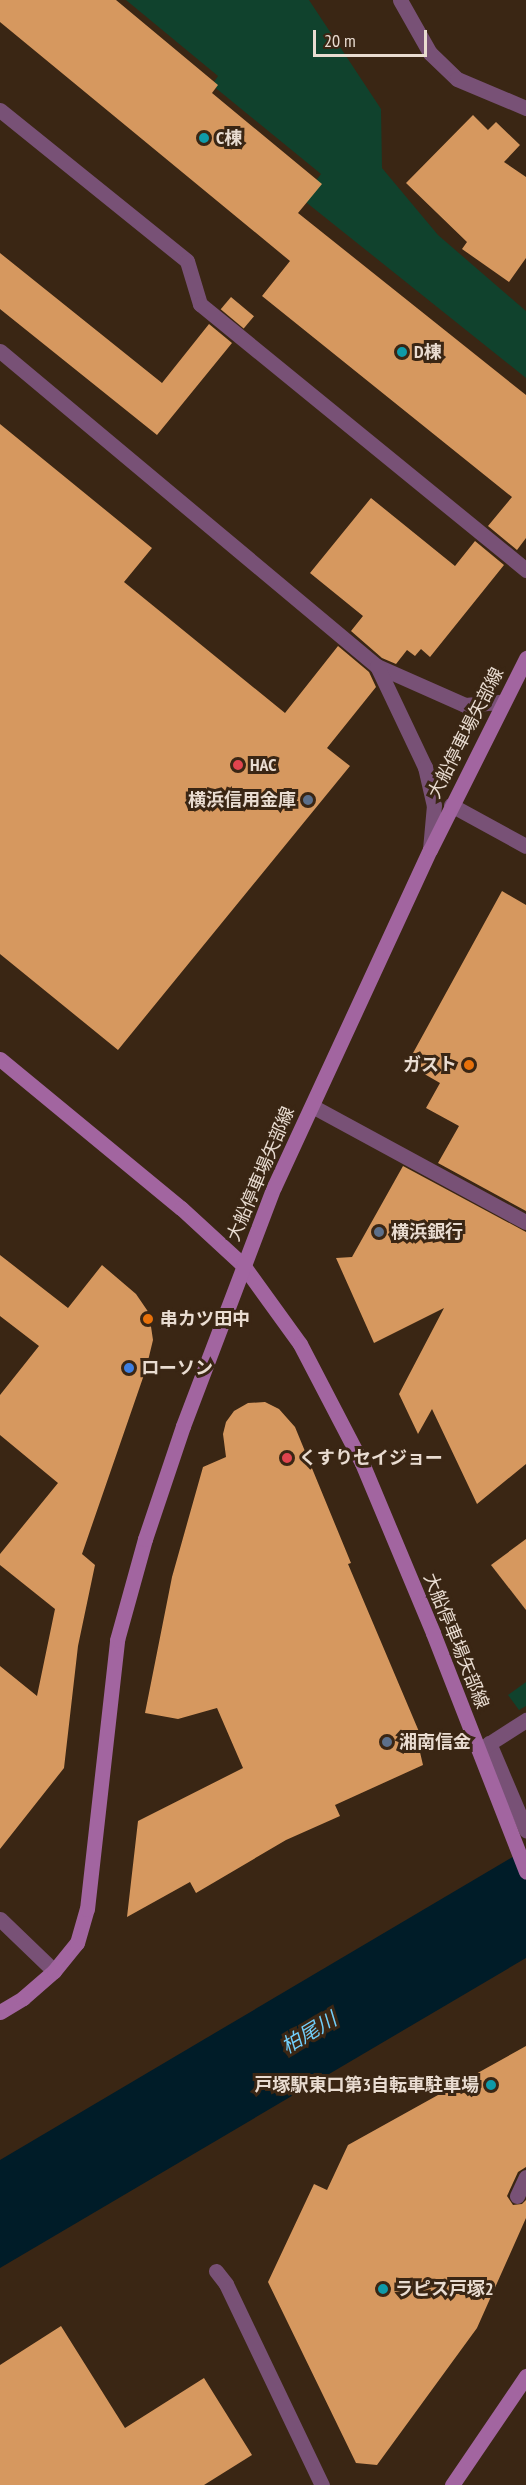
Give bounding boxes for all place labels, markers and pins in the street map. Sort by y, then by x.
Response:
place label: C棟 [216,127,242,149]
marker: C棟 [197,131,211,145]
place label: D棟 [414,341,442,363]
marker: D棟 [395,345,409,359]
place label: HAC [250,754,276,776]
marker: HAC [231,758,245,772]
place label: 横浜信用金庫 [188,789,296,811]
marker: 横浜信用金庫 [301,793,315,807]
place label: ガスト [403,1054,457,1076]
marker: ガスト [462,1058,476,1072]
place label: 横浜銀行 [391,1221,463,1243]
marker: 横浜銀行 [372,1225,386,1239]
place label: 串カツ田中 [160,1308,250,1330]
marker: 串カツ田中 [141,1312,155,1326]
place label: ローソン [141,1357,213,1379]
marker: ローソン [122,1361,136,1375]
place label: くすりセイジョー [299,1447,443,1469]
marker: くすりセイジョー [280,1451,294,1465]
place label: 湘南信金 [399,1731,471,1753]
marker: 湘南信金 [380,1735,394,1749]
place label: 戸塚駅東口第3自転車駐車場 [254,2074,479,2096]
marker: 戸塚駅東口第3自転車駐車場 [484,2078,498,2092]
place label: ラピス戸塚2 [395,2278,494,2300]
marker: ラピス戸塚2 [376,2282,390,2296]

